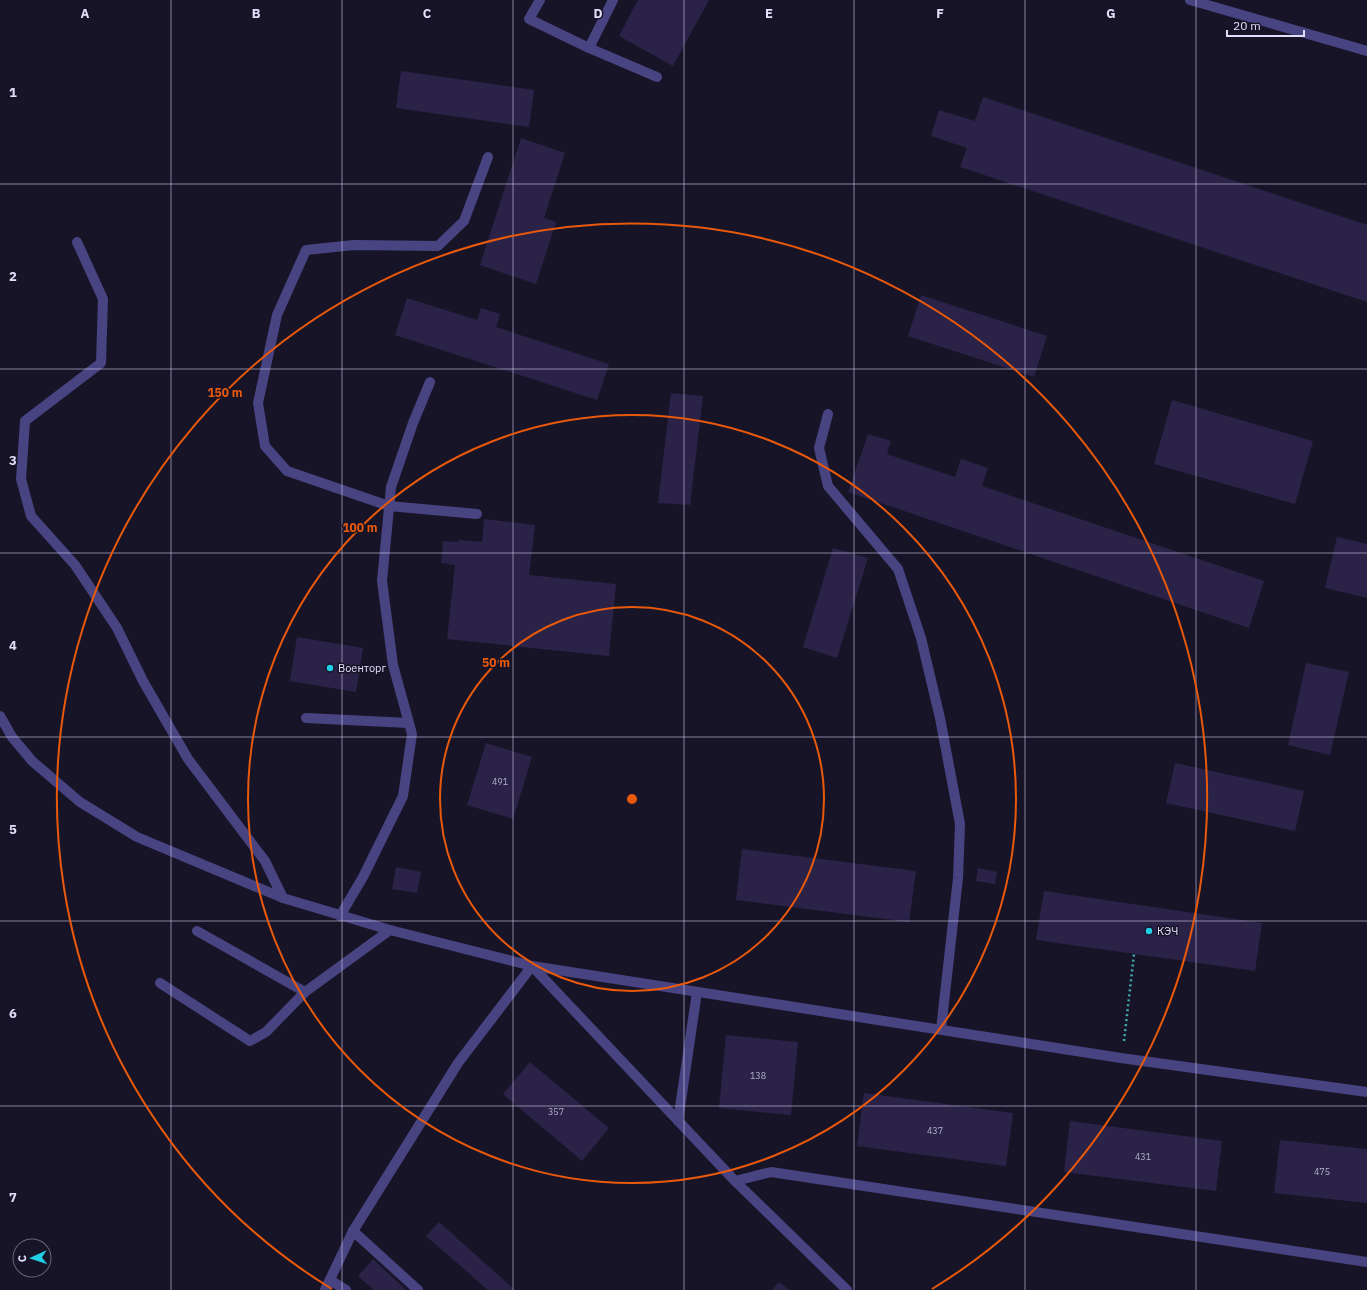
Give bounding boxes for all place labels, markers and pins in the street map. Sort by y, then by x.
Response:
place label: Военторг [338,661,386,675]
marker: Военторг [325,663,335,673]
centre of rings [625,792,639,806]
place label: КЭЧ [1157,924,1178,938]
marker: КЭЧ [1144,926,1154,936]

